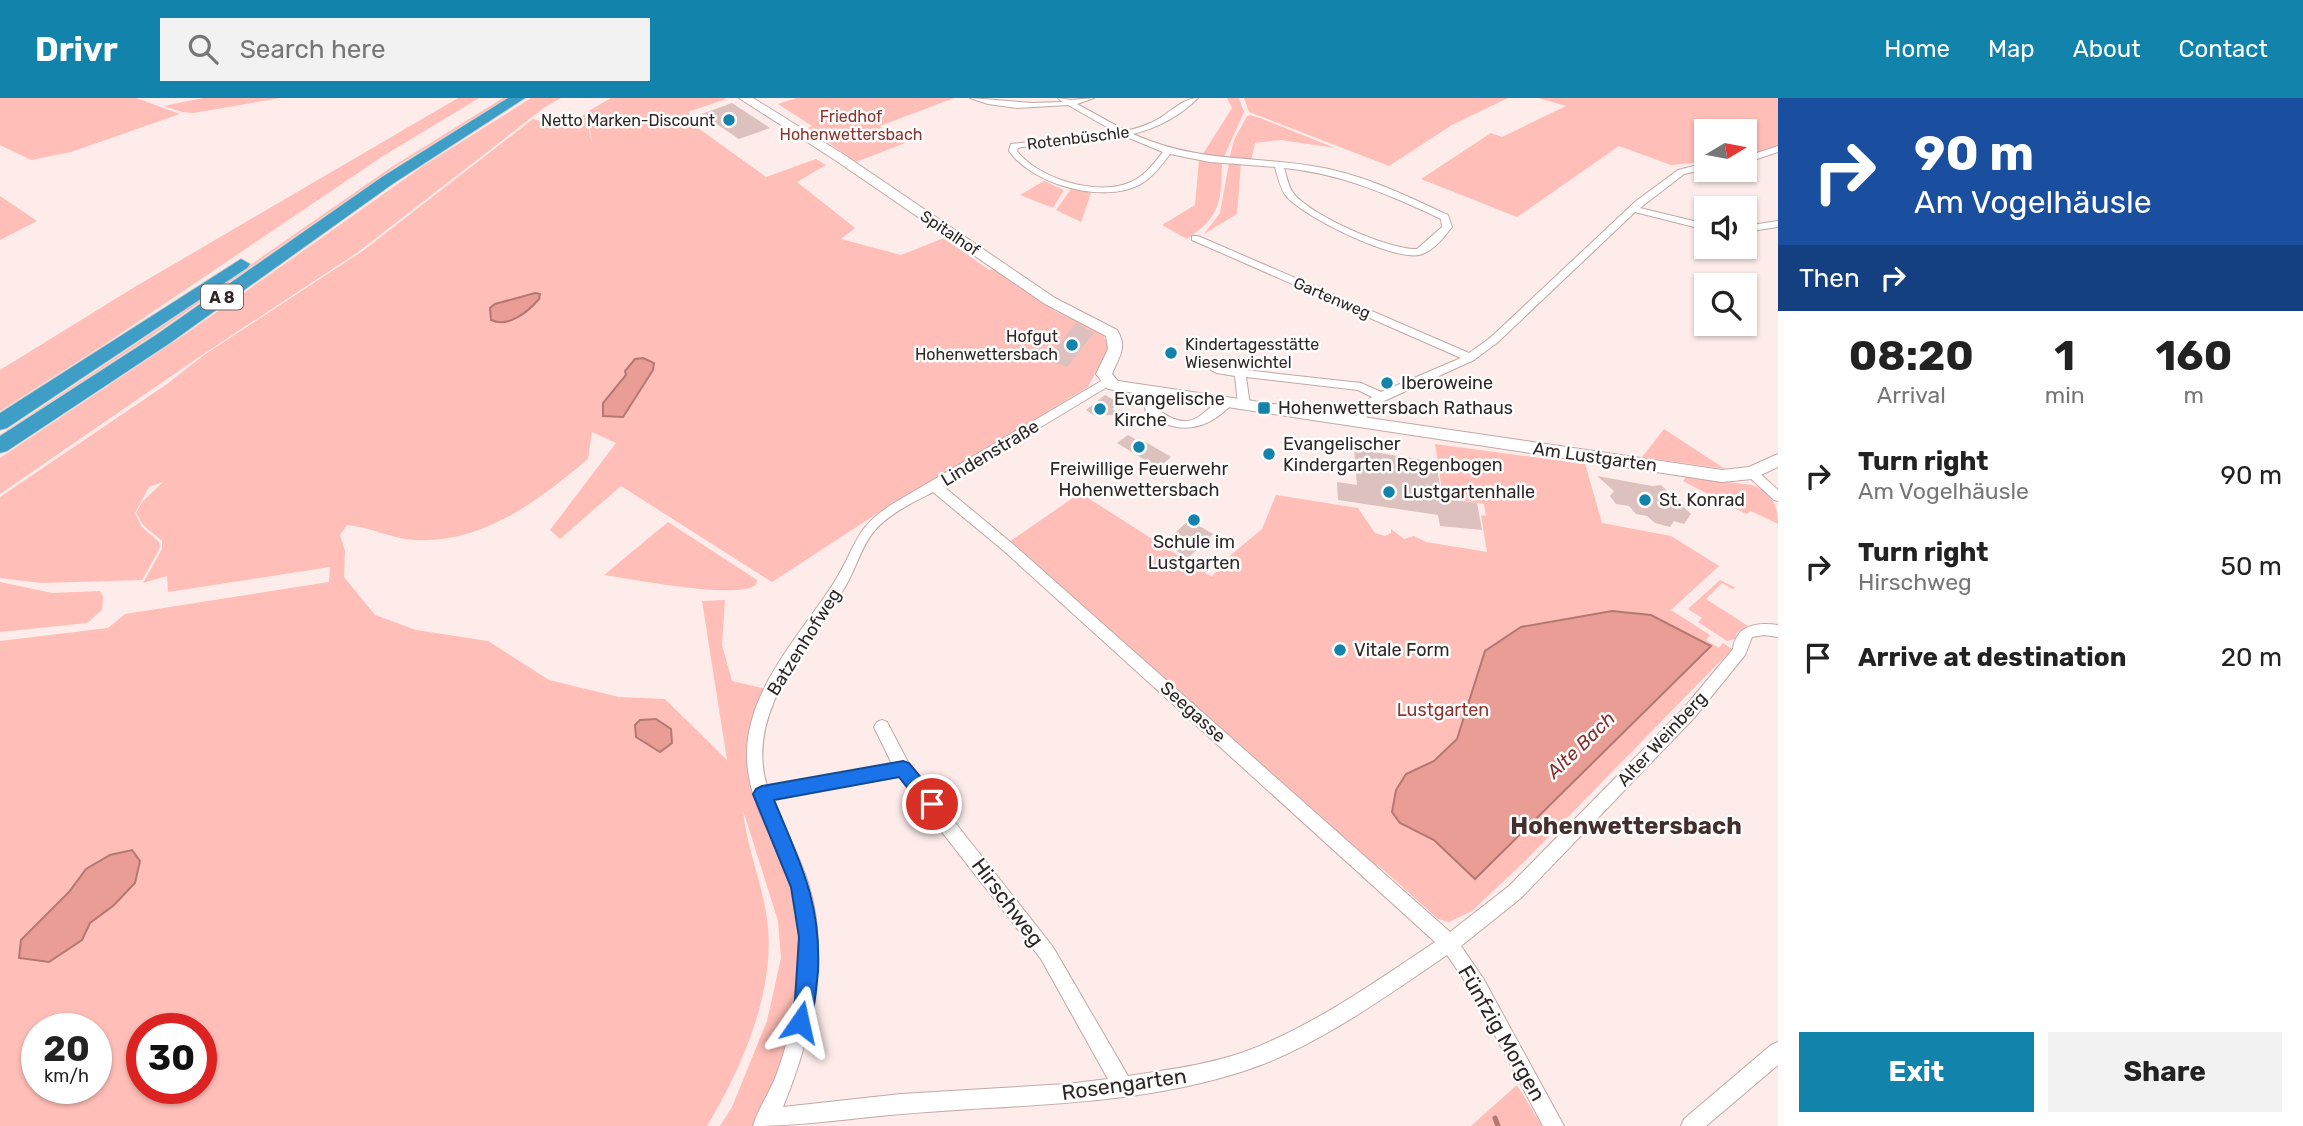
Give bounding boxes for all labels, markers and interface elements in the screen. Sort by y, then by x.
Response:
search box [160,18,650,81]
text: Drivr [35,30,118,69]
icon: search [184,30,222,68]
text: Search here [240,34,386,65]
text: Home [1884,35,1950,63]
text: Map [1988,35,2035,63]
text: About [2073,35,2141,63]
text: Contact [2179,35,2268,63]
park label: Friedhof Hohenwettersbach [779,107,923,144]
place label: Netto Marken-Discount [541,111,715,130]
marker: Netto Marken-Discount [721,112,737,128]
north arrow [1694,119,1757,182]
map controls [1694,119,1757,336]
street label: Rotenbüschle [1026,122,1130,154]
text: 90 m [1914,124,2034,182]
icon: right [1799,126,1890,217]
text: Am Vogelhäusle [1914,183,2152,221]
button: sound [1694,196,1757,259]
street label: Spitalhof [917,206,984,260]
icon: right [1874,259,1912,297]
text: Then [1799,263,1860,294]
street label: Gartenweg [1291,273,1373,323]
button: search [1694,273,1757,336]
road number: A 8 [201,284,243,309]
place label: Hofgut Hohenwettersbach [915,327,1058,364]
text: 08:20 [1849,331,1974,381]
text: 1 [2054,331,2075,381]
text: 160 [2155,331,2232,381]
place label: Kindertagesstätte Wiesenwichtel [1185,335,1319,372]
marker: Hofgut Hohenwettersbach [1064,337,1080,353]
marker: Kindertagesstätte Wiesenwichtel [1163,345,1179,361]
place label: Iberoweine [1401,372,1493,394]
marker: Iberoweine [1379,375,1395,391]
text: Arrival [1877,381,1946,409]
text: min [2045,381,2085,409]
text: m [2184,381,2204,409]
place label: Evangelische Kirche [1114,388,1225,431]
place label: Hohenwettersbach Rathaus [1278,397,1513,419]
marker: Hohenwettersbach Rathaus [1256,400,1272,416]
marker: Evangelische Kirche [1092,401,1108,417]
street label: Lindenstraße [937,415,1043,491]
place label: Evangelischer Kindergarten Regenbogen [1283,433,1503,476]
street label: Am Lustgarten [1532,437,1658,477]
marker: Freiwillige Feuerwehr Hohenwettersbach [1131,439,1147,455]
marker: Evangelischer Kindergarten Regenbogen [1261,446,1277,462]
text: Turn right [1858,446,1988,477]
icon: right [1799,457,1837,495]
place label: Freiwillige Feuerwehr Hohenwettersbach [1050,458,1229,501]
text: 90 m [2221,460,2282,491]
text: Am Vogelhäusle [1858,477,2029,505]
place label: Lustgartenhalle [1403,481,1535,503]
marker: Lustgartenhalle [1381,484,1397,500]
place label: St. Konrad [1659,489,1745,511]
marker: St. Konrad [1637,492,1653,508]
marker: Schule im Lustgarten [1186,512,1202,528]
place label: Schule im Lustgarten [1148,531,1240,574]
text: Turn right [1858,537,1988,568]
icon: right [1799,548,1837,586]
text: 50 m [2221,551,2282,582]
text: Hirschweg [1858,568,1972,596]
street label: Batzenhofweg [762,584,846,700]
place label: Vitale Form [1354,639,1449,661]
icon: arrive [1799,639,1837,677]
marker: Vitale Form [1332,642,1348,658]
text: Arrive at destination [1858,642,2126,673]
text: 20 m [2221,642,2282,673]
street label: Seegasse [1156,677,1230,747]
street label: Alter Weinberg [1612,687,1712,791]
park label: Lustgarten [1397,699,1489,721]
water label: Alte Bach [1541,707,1620,784]
pin [902,774,962,834]
icon: arrive [913,785,951,823]
district label: Hohenwettersbach [1510,812,1742,840]
street label: Hirschweg [967,853,1049,951]
street label: Fünfzig Morgen [1453,961,1551,1105]
position arrow [763,985,837,1059]
speed limit sign: 30 [126,1013,217,1104]
text: 20 [43,1028,90,1070]
button: Exit [1799,1032,2034,1112]
button: Share [2048,1032,2282,1112]
street label: Rosengarten [1060,1063,1188,1105]
text: km/h [44,1065,89,1087]

